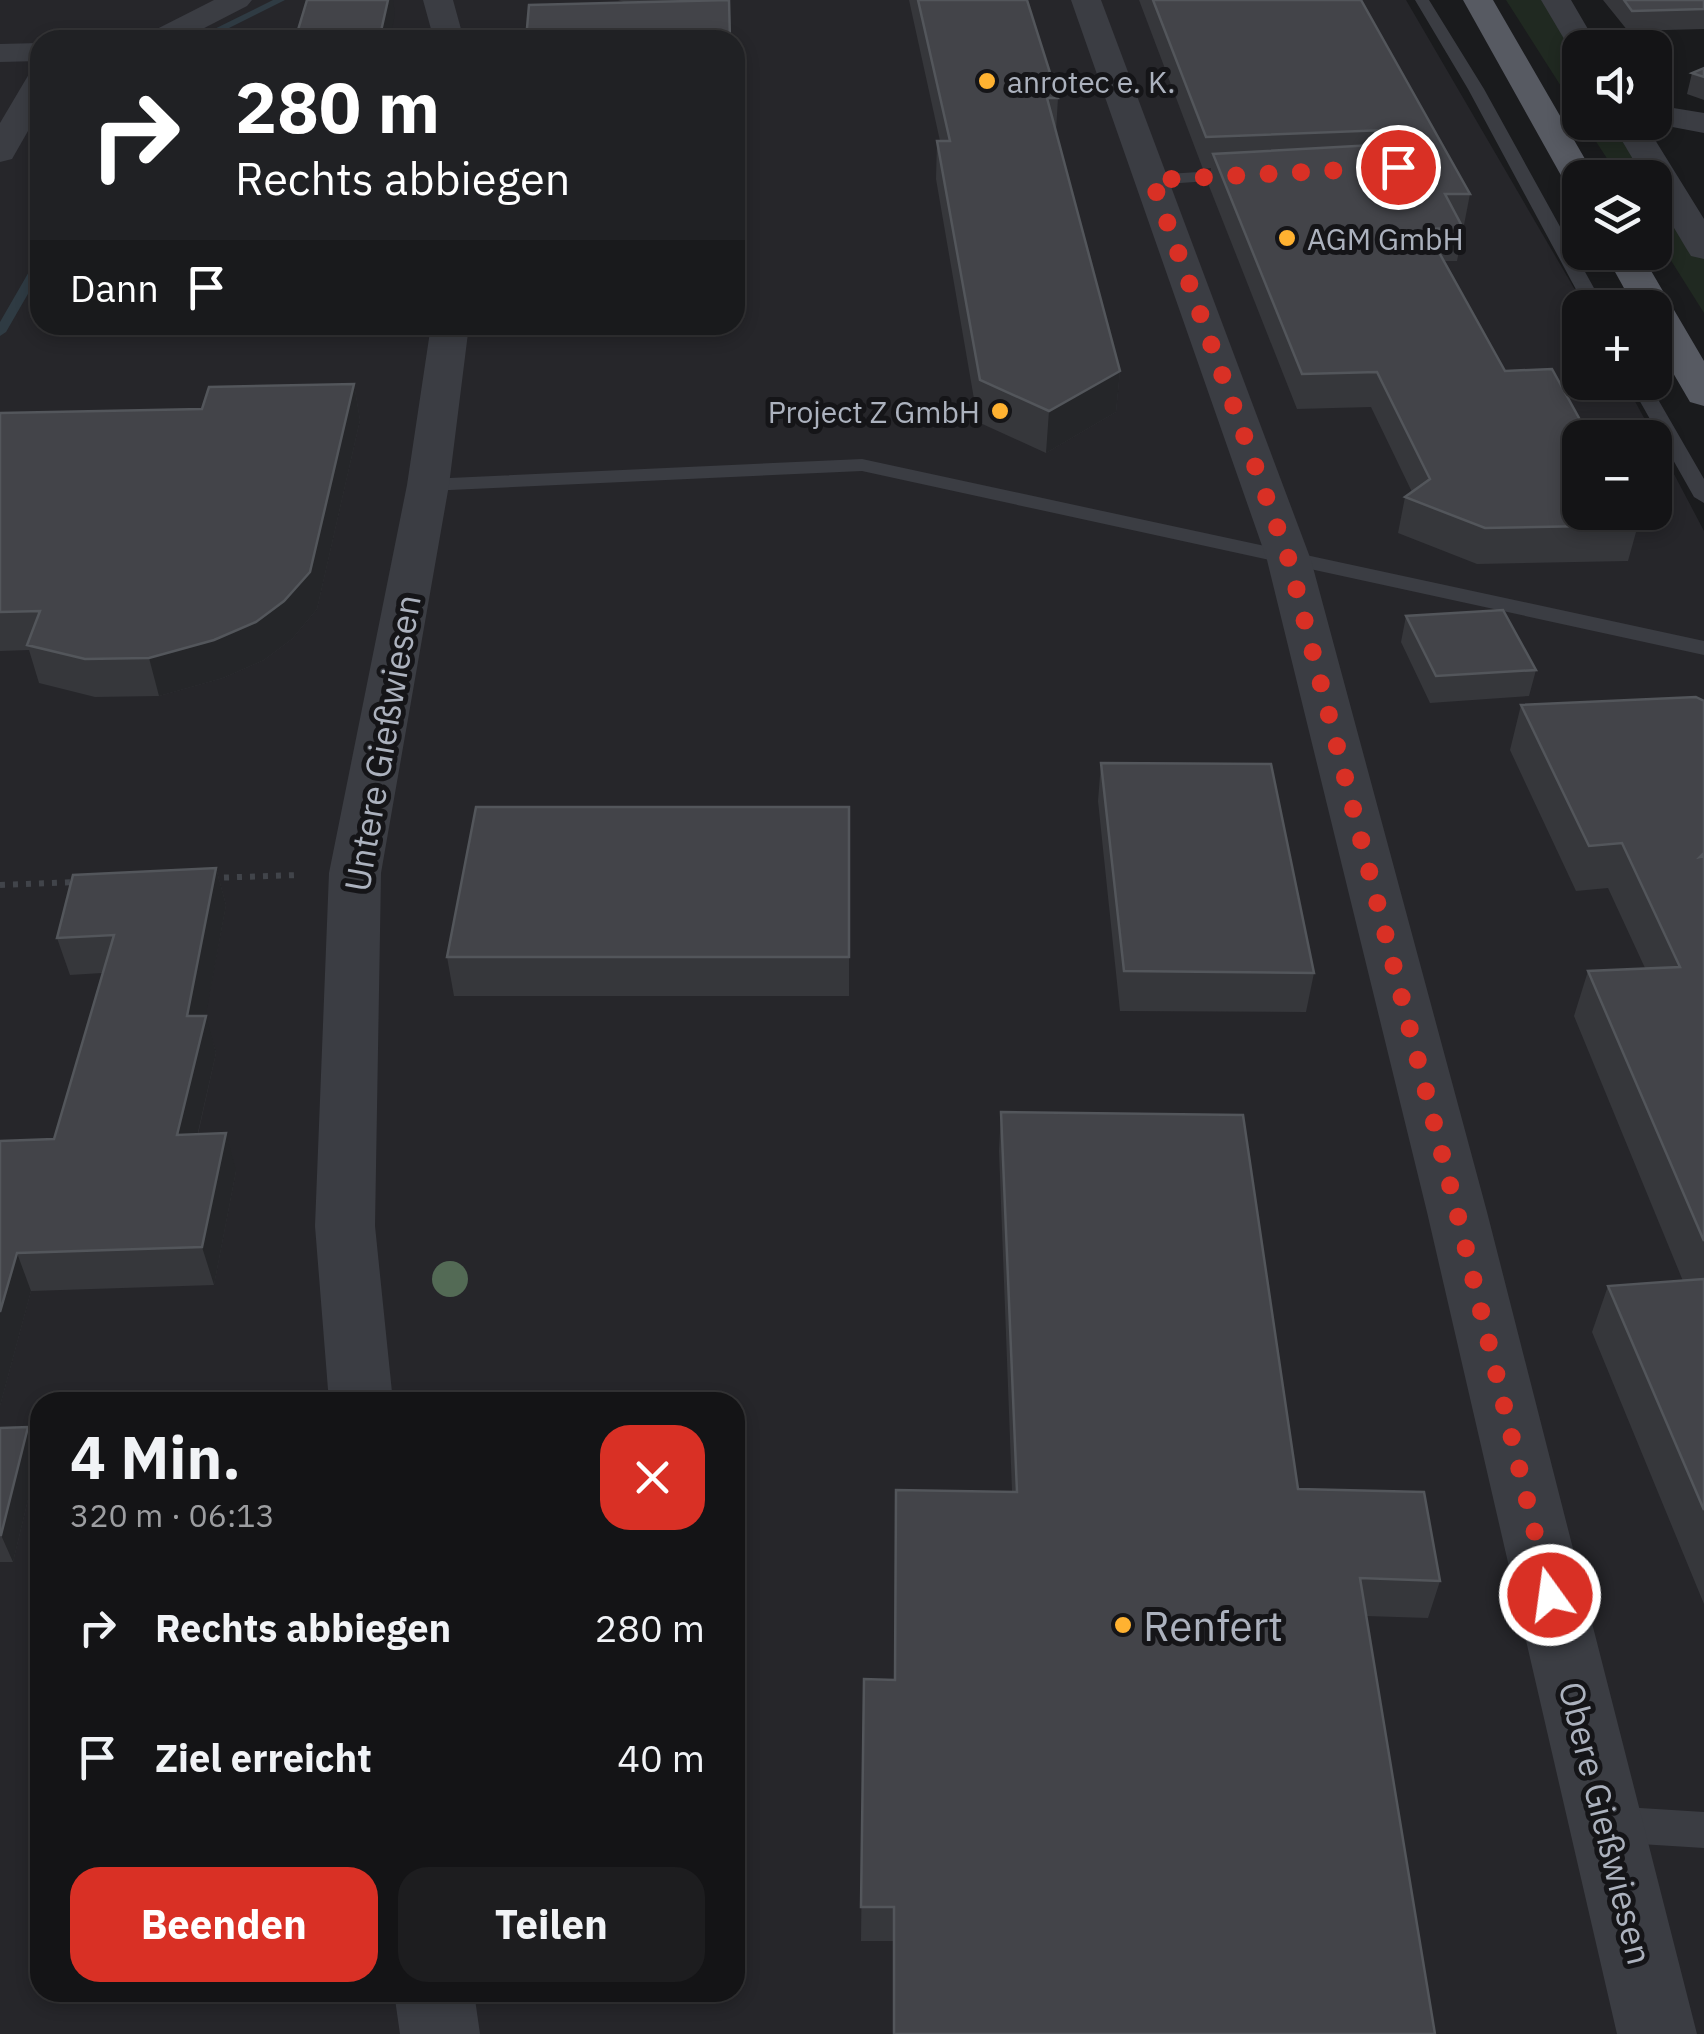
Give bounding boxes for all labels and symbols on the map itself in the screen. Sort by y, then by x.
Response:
place label: anrotec e. K. [1007,62,1175,101]
marker: anrotec e. K. [976,70,998,92]
pin [1356,125,1441,210]
place label: AGM GmbH [1307,219,1464,258]
marker: AGM GmbH [1276,227,1298,249]
place label: Project Z GmbH [768,392,980,431]
marker: Project Z GmbH [989,400,1011,422]
street label: Untere Gießwiesen [333,591,431,895]
position arrow [1498,1543,1602,1647]
place label: Renfert [1143,1598,1283,1653]
marker: Renfert [1112,1614,1134,1636]
street label: Obere Gießwiesen [1549,1677,1663,1969]

